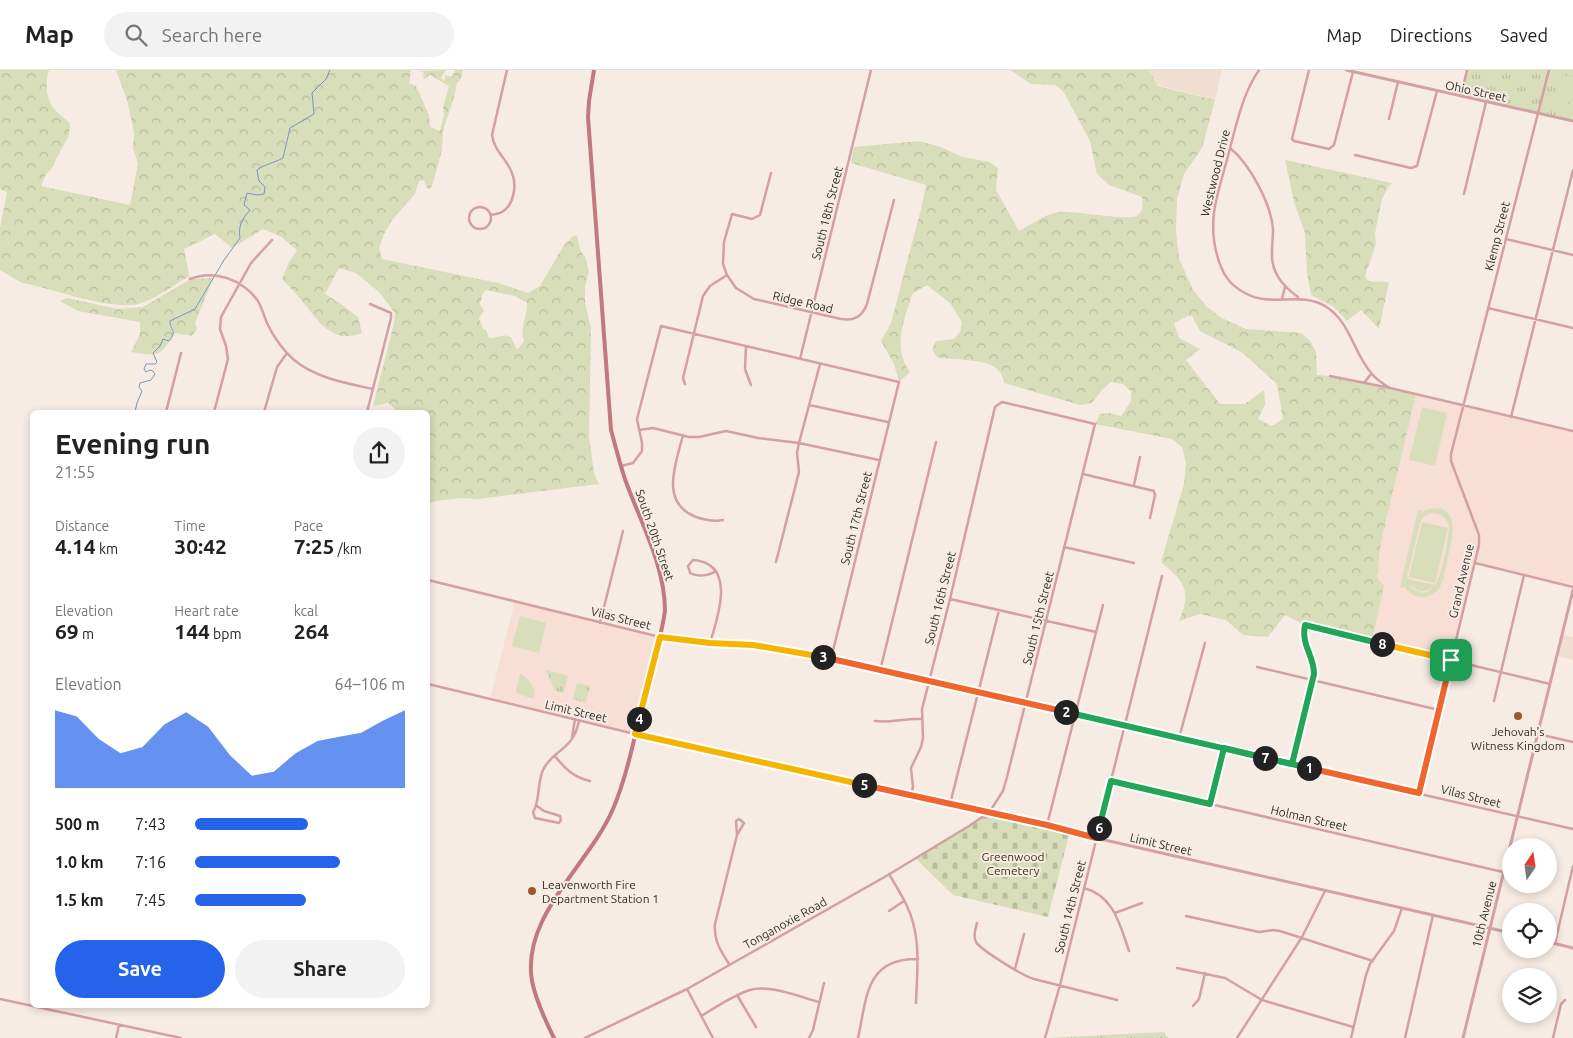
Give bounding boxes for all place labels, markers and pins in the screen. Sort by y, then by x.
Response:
pin: 8 [1370,632,1394,656]
pin [1430,639,1472,681]
pin: 3 [810,644,836,670]
pin: 2 [1054,700,1078,724]
pin: 4 [626,706,652,732]
marker: Jehovah's Witness Kingdom [1512,710,1524,722]
place label: Jehovah's Witness Kingdom [1471,725,1565,752]
pin: 7 [1252,746,1278,770]
pin: 1 [1296,756,1322,780]
pin: 5 [852,772,876,798]
pin: 6 [1086,816,1112,840]
place label: Leavenworth Fire Department Station 1 [542,878,659,905]
marker: Leavenworth Fire Department Station 1 [526,885,538,897]

